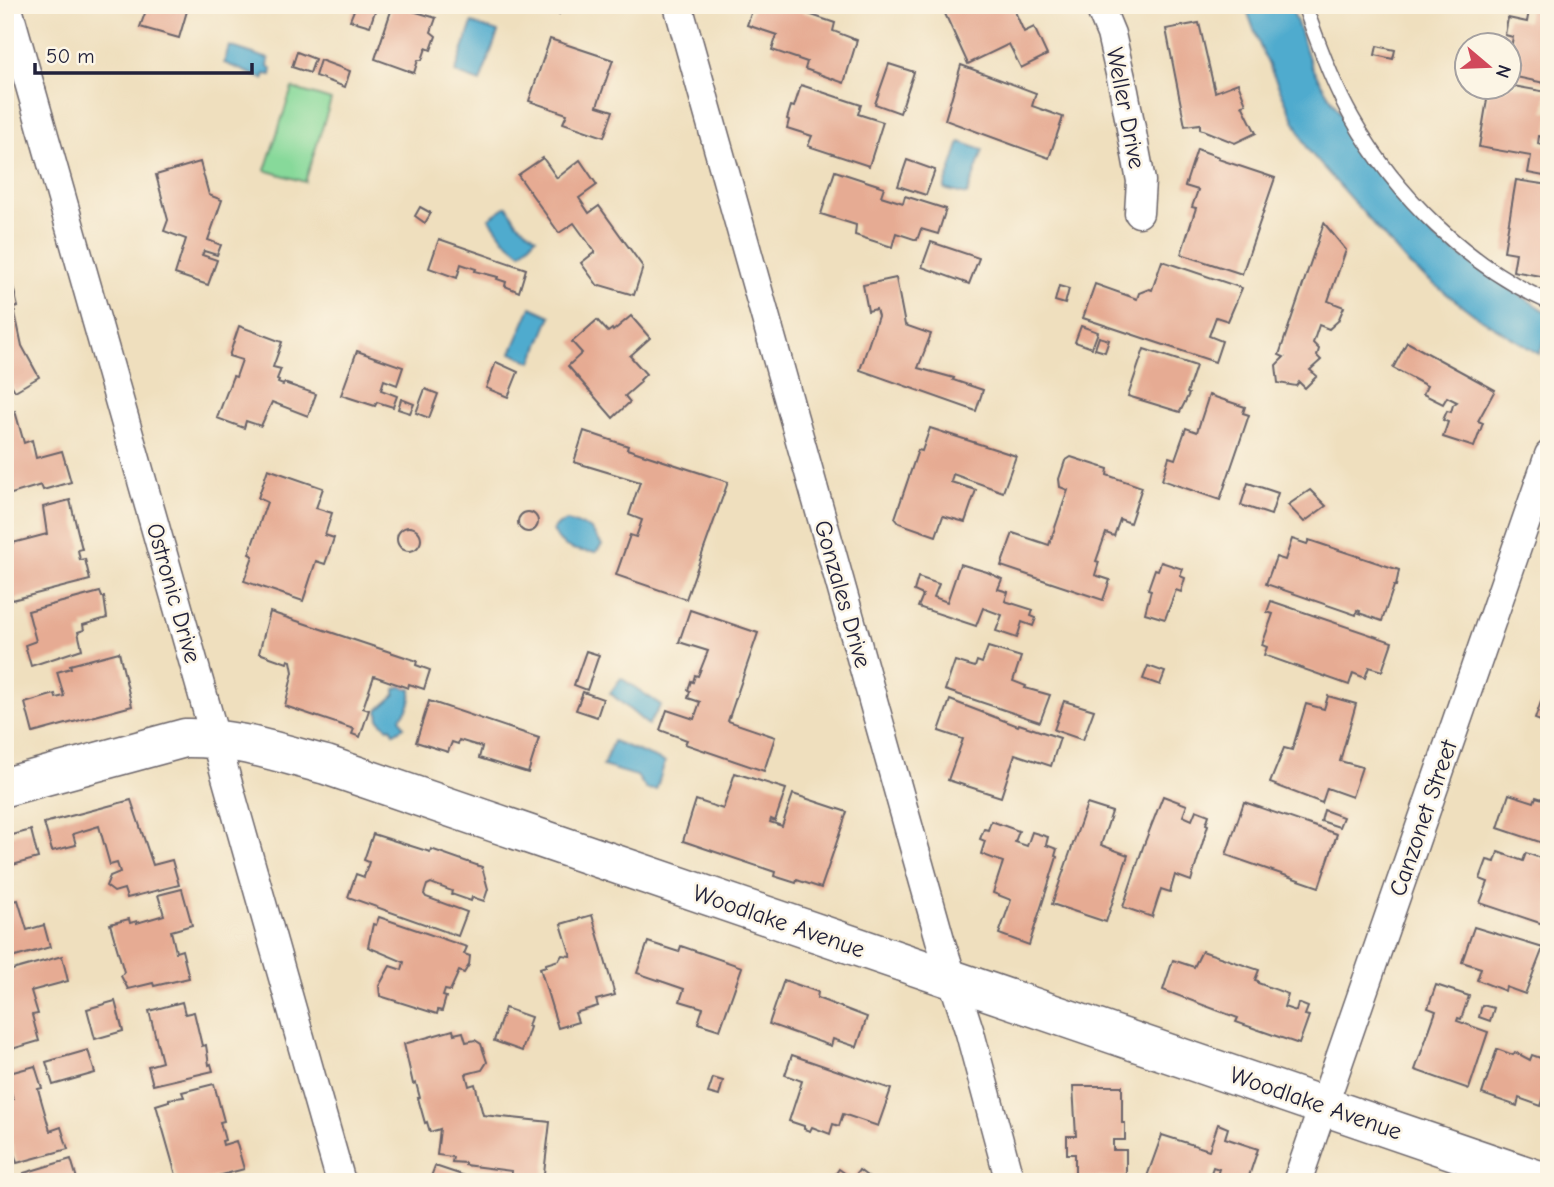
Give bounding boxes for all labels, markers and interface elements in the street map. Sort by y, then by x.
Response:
scale bar [35,32,252,76]
north arrow [1452,32,1522,102]
text: 50 m [46,44,95,68]
street label: Weller Drive [1101,45,1151,171]
text: N [1491,62,1516,81]
street label: Gonzales Drive [809,517,877,671]
street label: Ostronic Drive [141,520,207,666]
street label: Canzonet Street [1383,735,1463,900]
street label: Woodlake Avenue [689,878,869,964]
street label: Woodlake Avenue [1226,1060,1406,1146]

